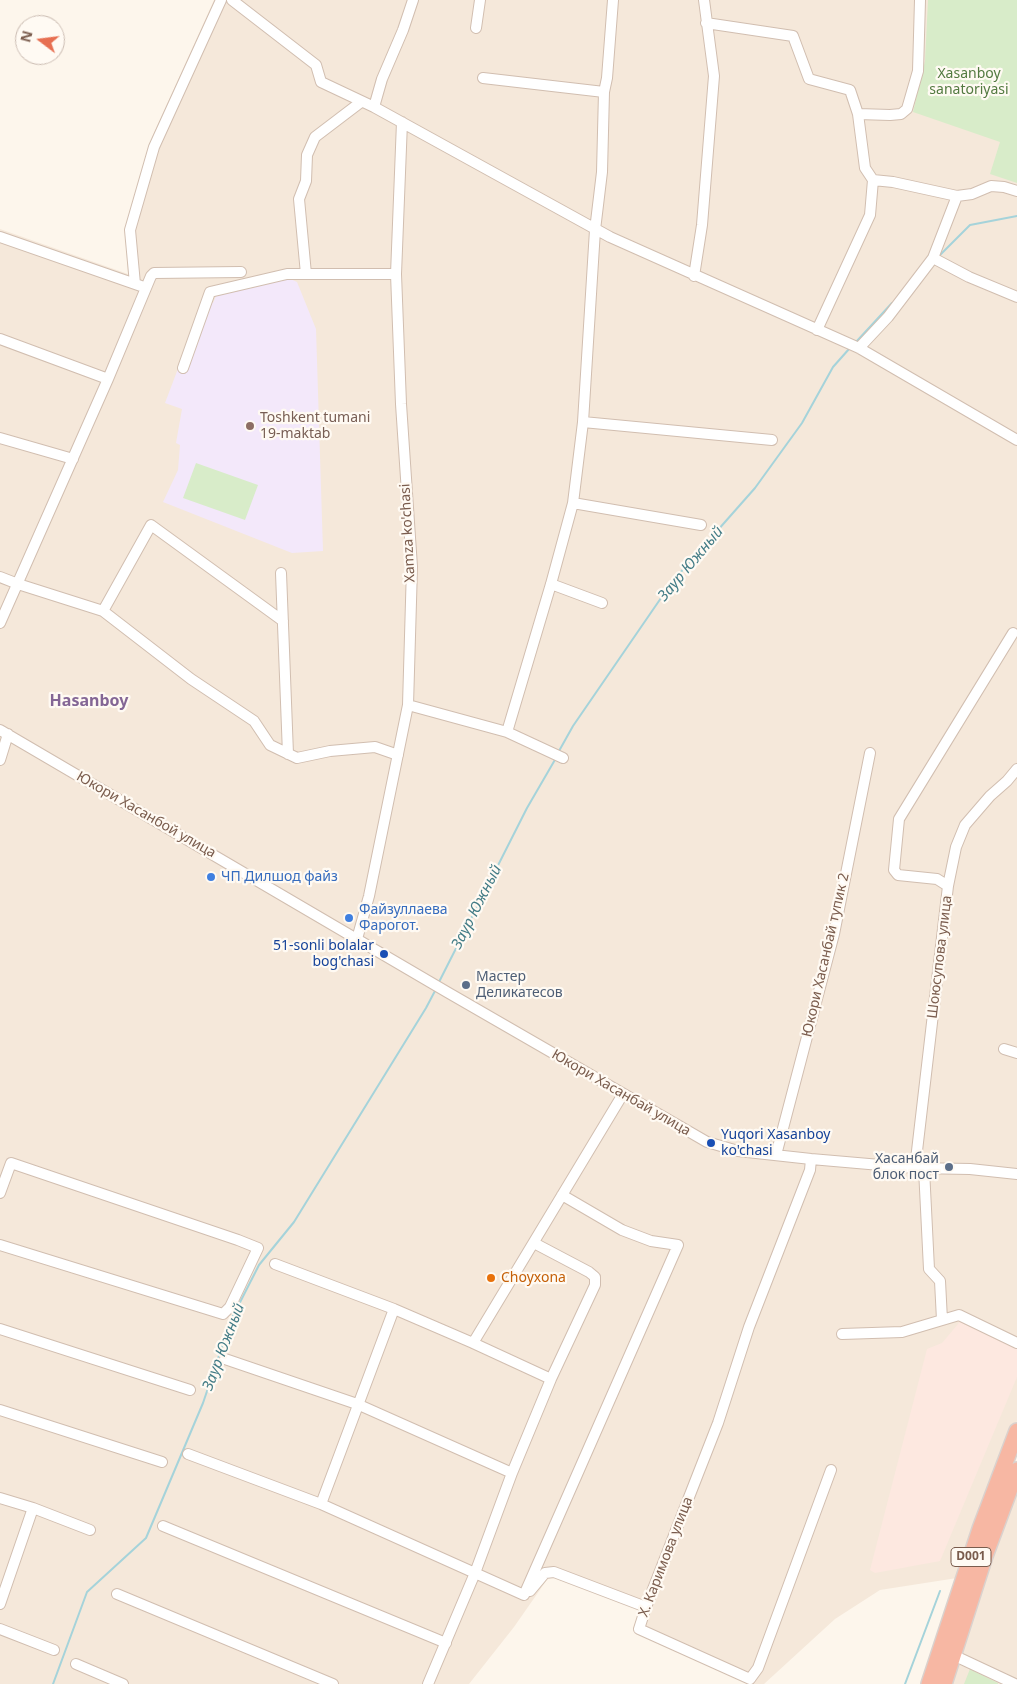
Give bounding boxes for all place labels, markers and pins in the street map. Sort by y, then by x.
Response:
place label: Toshkent tumani 19-maktab [260,410,370,442]
marker: Toshkent tumani 19-maktab [244,420,256,432]
place label: ЧП Дилшод файз [221,869,338,885]
marker: ЧП Дилшод файз [205,871,217,883]
place label: Файзуллаева Фарогот. [359,902,448,934]
marker: Файзуллаева Фарогот. [343,912,355,924]
place label: 51-sonli bolalar bog'chasi [273,938,374,970]
marker: 51-sonli bolalar bog'chasi [378,948,390,960]
place label: Мастер Деликатесов [476,969,563,1002]
marker: Мастер Деликатесов [460,979,472,991]
place label: Yuqori Xasanboy ko'chasi [721,1127,830,1160]
marker: Yuqori Xasanboy ko'chasi [705,1137,717,1149]
place label: Хасанбай блок пост [873,1151,939,1184]
marker: Хасанбай блок пост [943,1161,955,1173]
place label: Choyxona [501,1270,566,1286]
marker: Choyxona [485,1272,497,1284]

